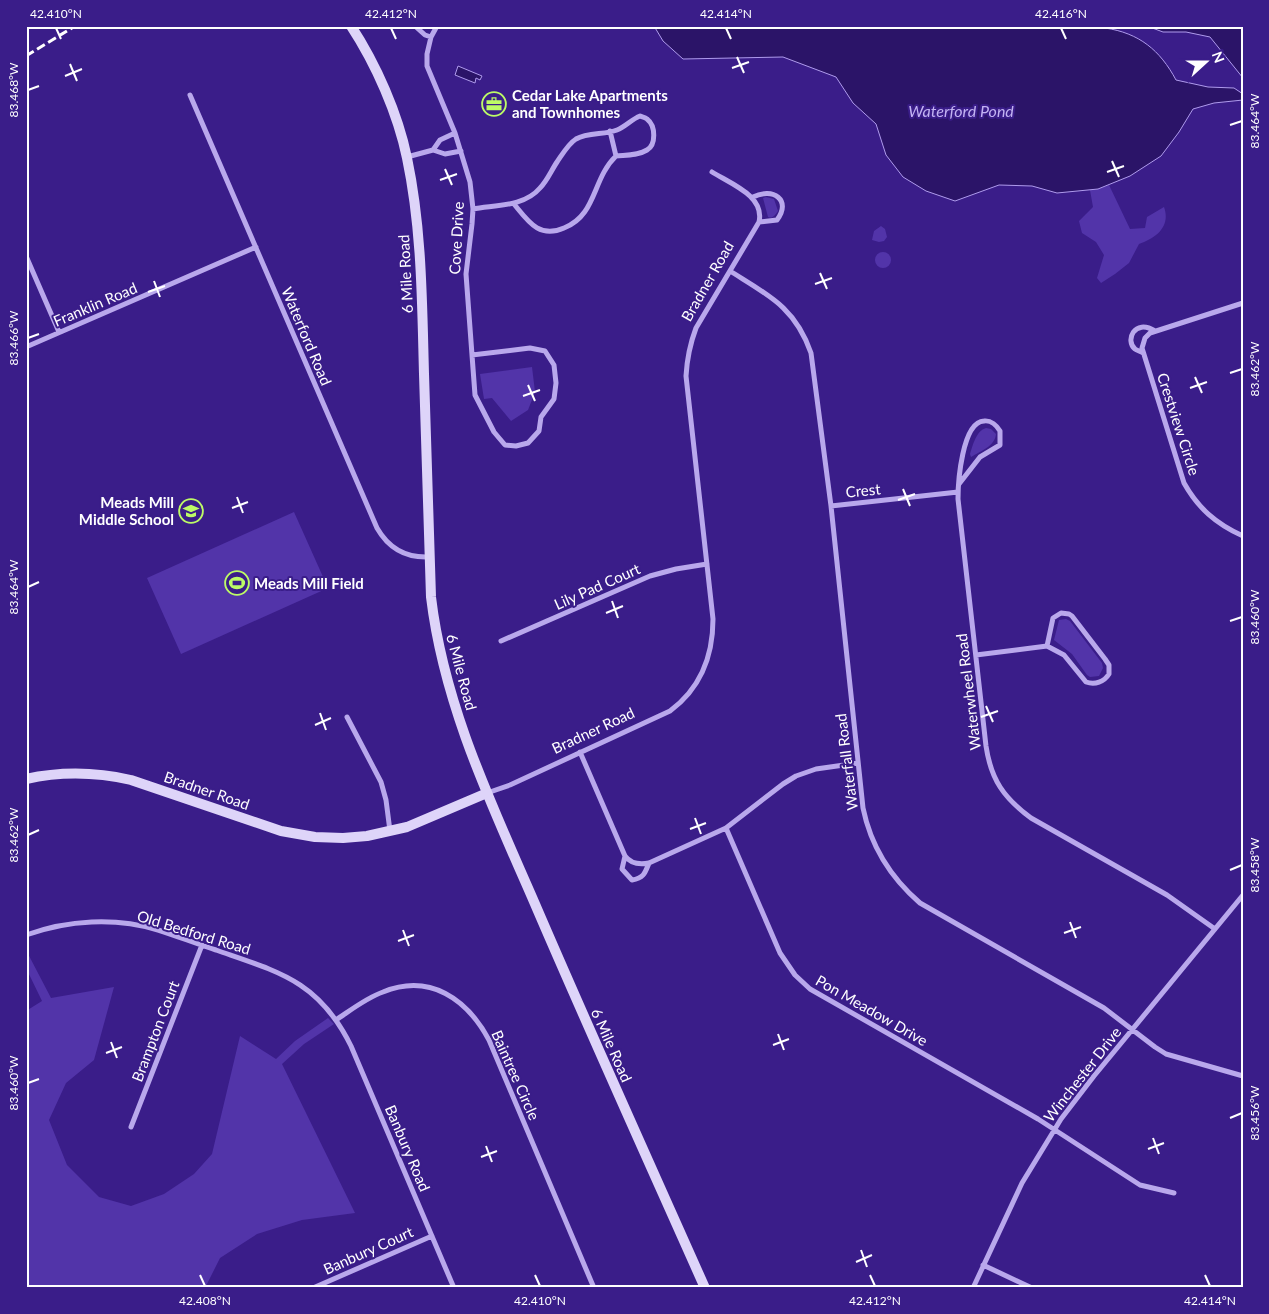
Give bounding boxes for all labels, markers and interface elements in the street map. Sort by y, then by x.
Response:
text: 42.410°N [30,6,82,21]
text: 42.412°N [365,6,417,21]
text: 42.414°N [700,6,752,21]
text: 42.416°N [1035,6,1087,21]
north arrow [1182,38,1232,88]
text: N [1209,49,1228,65]
text: 83.468°W [6,62,21,118]
place label: Cedar Lake Apartments and Townhomes [512,86,668,121]
office icon: Cedar Lake Apartments and Townhomes [481,91,507,117]
text: 83.464°W [1247,93,1262,149]
water label: Waterford Pond [908,101,1014,120]
street label: Cove Drive [445,201,467,275]
street label: 6 Mile Road [394,234,416,314]
street label: Bradner Road [677,238,737,324]
street label: Franklin Road [50,278,140,330]
street label: Waterford Road [278,284,336,388]
text: 83.466°W [6,310,21,366]
text: 83.462°W [1247,341,1262,397]
street label: Crestview Circle [1154,370,1204,478]
street label: Crest [845,479,882,501]
place label: Meads Mill Middle School [79,493,174,528]
school or university icon: Meads Mill Middle School [178,498,204,524]
text: 83.464°W [6,559,21,615]
street label: Lily Pad Court [551,559,643,613]
sports icon: Meads Mill Field [224,570,250,596]
place label: Meads Mill Field [254,574,364,592]
text: 83.460°W [1247,589,1262,645]
street label: 6 Mile Road [443,632,481,712]
street label: Waterwheel Road [952,633,984,751]
street label: Bradner Road [549,703,637,757]
street label: Waterfall Road [831,712,861,812]
street label: Bradner Road [162,767,252,813]
text: 83.462°W [6,807,21,863]
text: 83.458°W [1247,837,1262,893]
street label: Old Bedford Road [135,906,253,958]
street label: Pon Meadow Drive [813,971,931,1049]
street label: Brampton Court [127,977,183,1084]
street label: 6 Mile Road [588,1005,636,1085]
street label: Winchester Drive [1039,1023,1125,1125]
street label: Baintree Circle [488,1027,544,1123]
text: 83.460°W [6,1055,21,1111]
text: 83.456°W [1247,1085,1262,1141]
street label: Banbury Road [382,1102,434,1194]
street label: Banbury Court [320,1222,416,1278]
text: 42.408°N [179,1293,231,1308]
text: 42.410°N [514,1293,566,1308]
text: 42.412°N [849,1293,901,1308]
text: 42.414°N [1184,1293,1236,1308]

